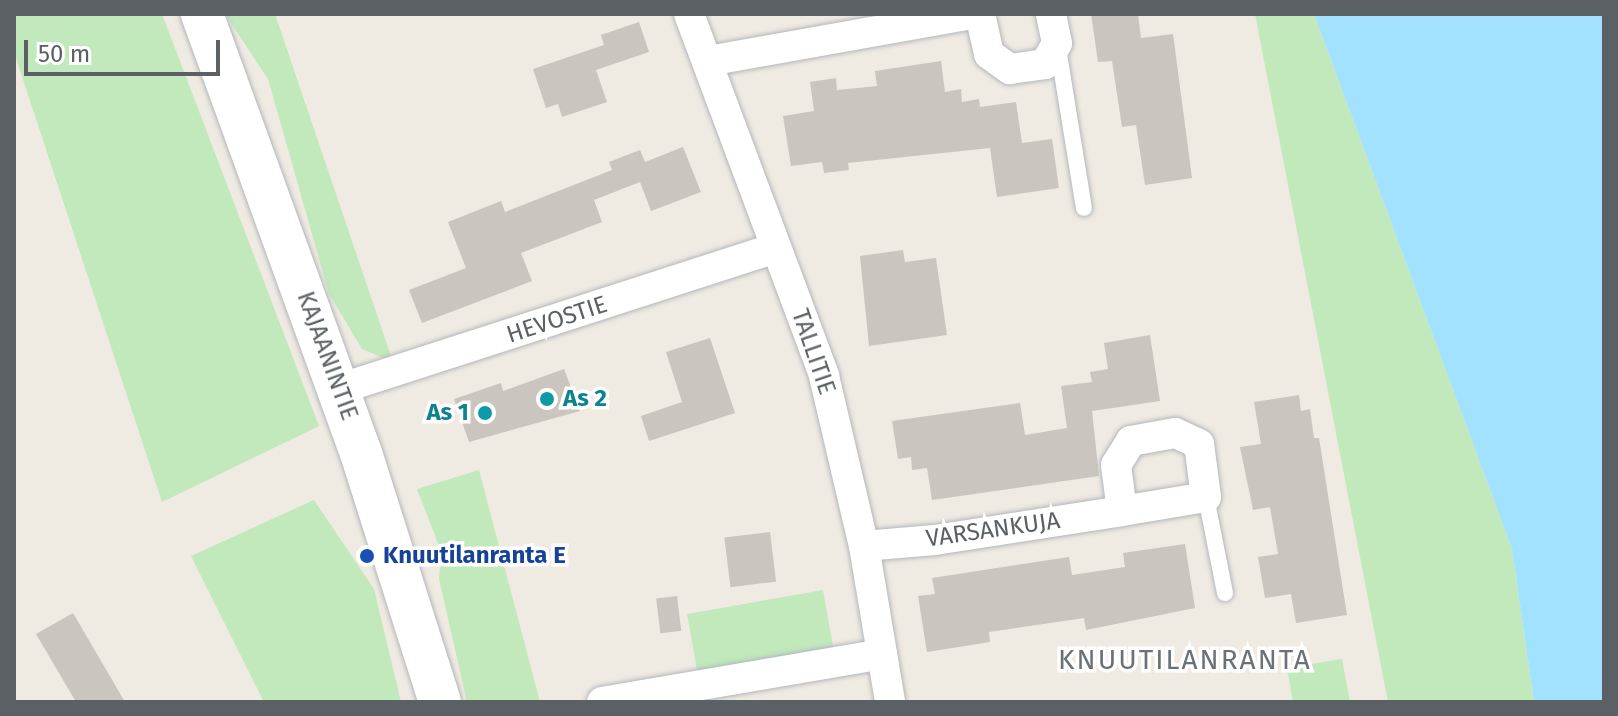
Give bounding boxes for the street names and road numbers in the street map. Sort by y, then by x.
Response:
street label: KAJAANINTIE [290,288,364,424]
street label: HEVOSTIE [503,290,611,350]
street label: TALLITIE [785,306,841,398]
street label: VARSANKUJA [924,506,1062,554]

